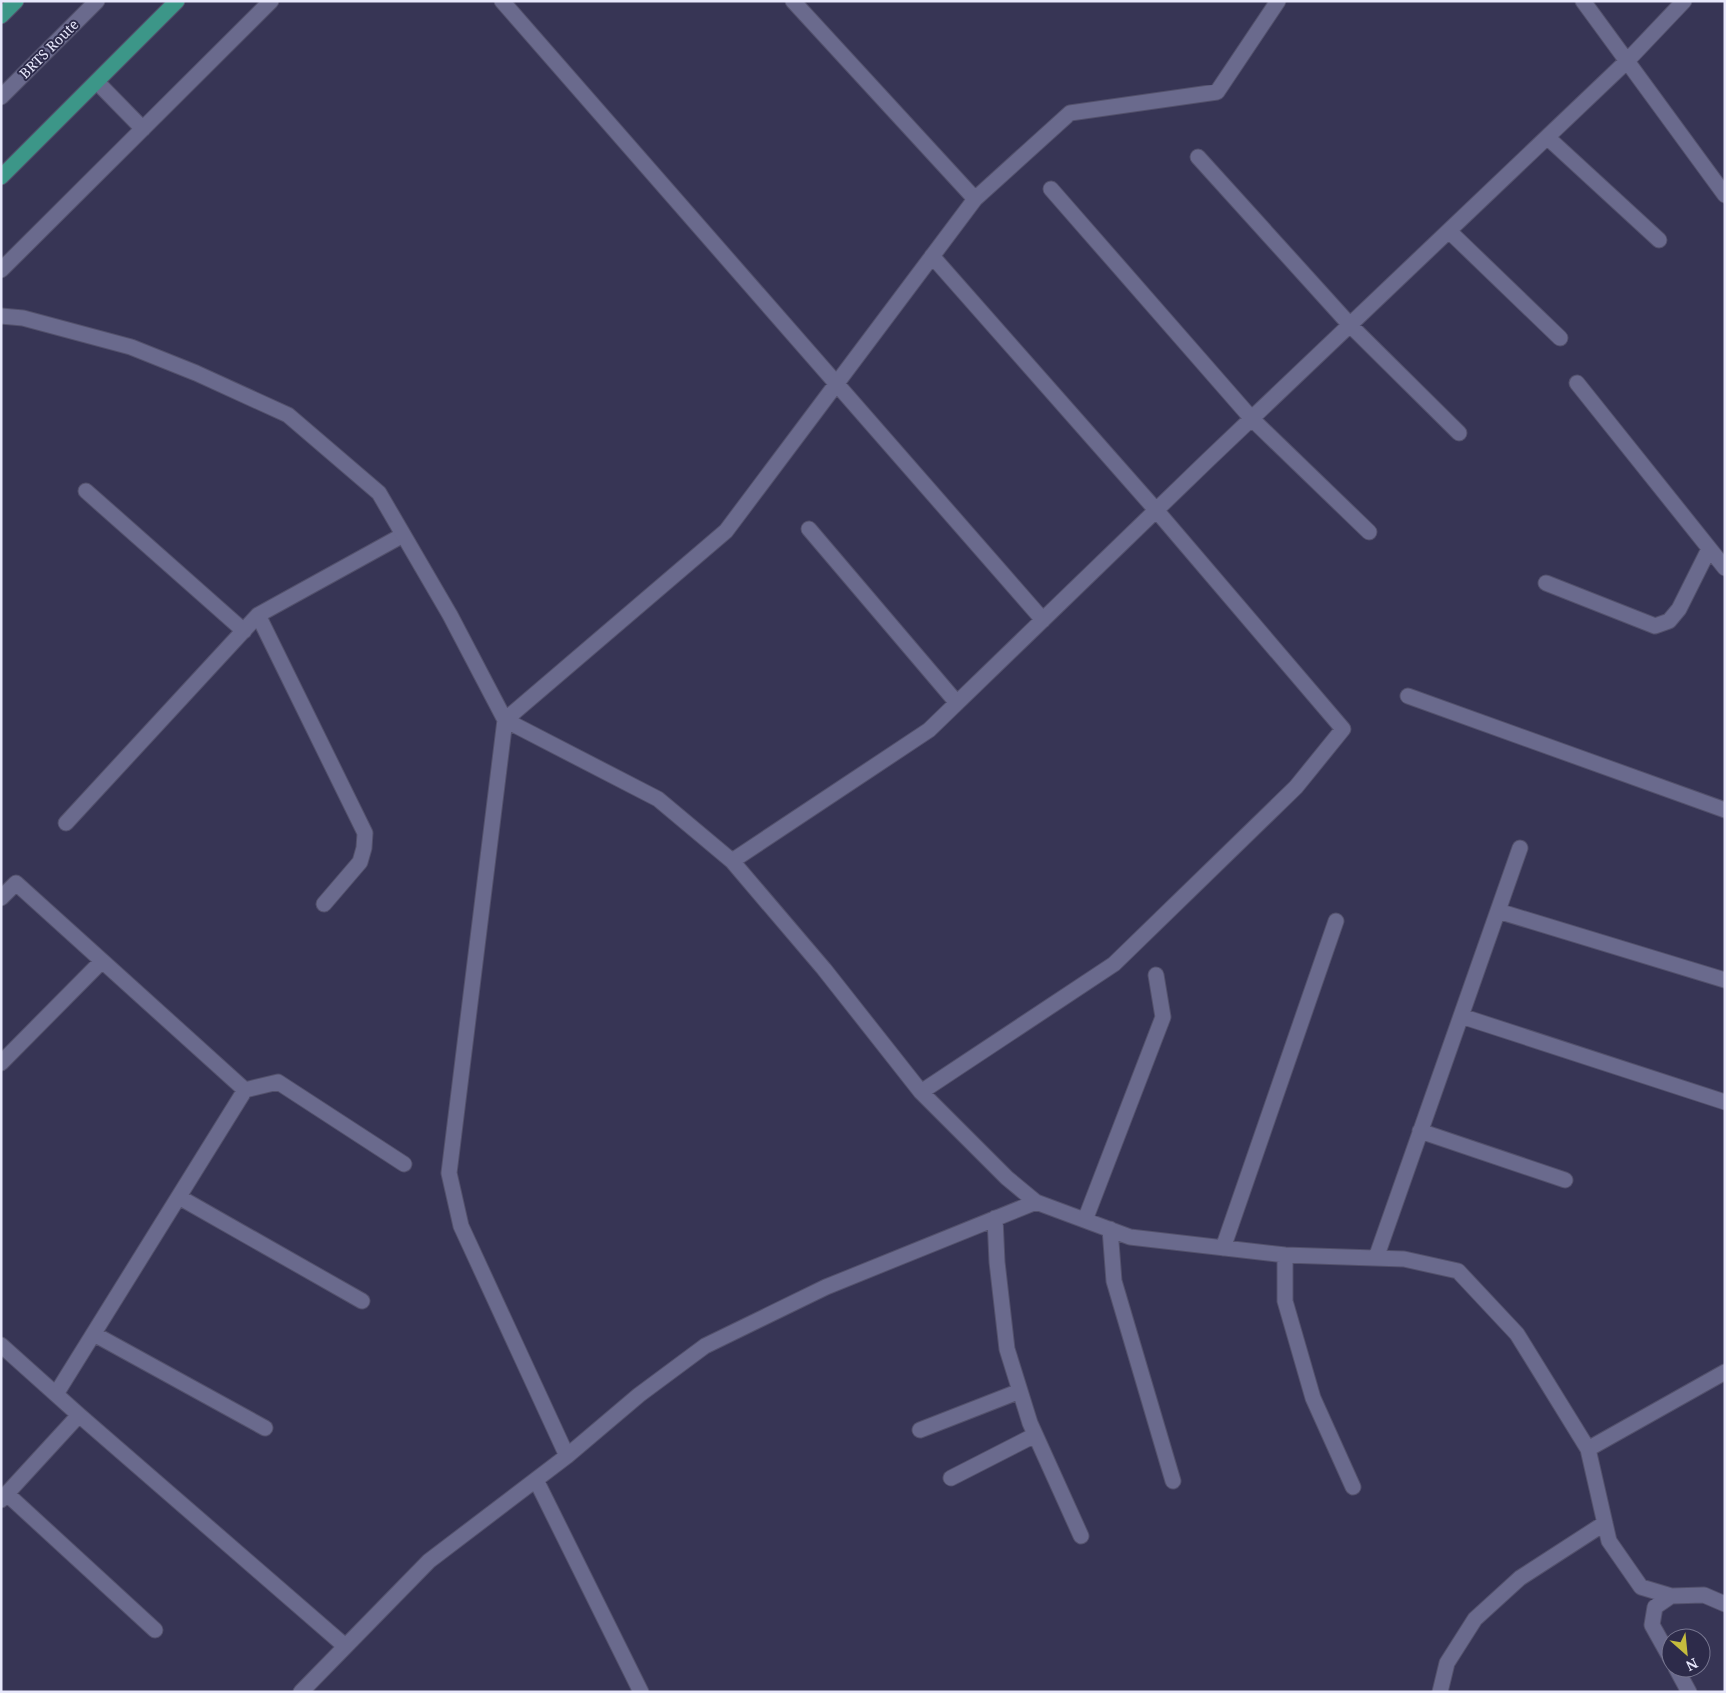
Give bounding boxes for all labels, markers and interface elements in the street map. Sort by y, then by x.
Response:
street label: BRTS Route [15,15,82,82]
north arrow [1661,1628,1711,1678]
text: N [1683,1654,1701,1676]

